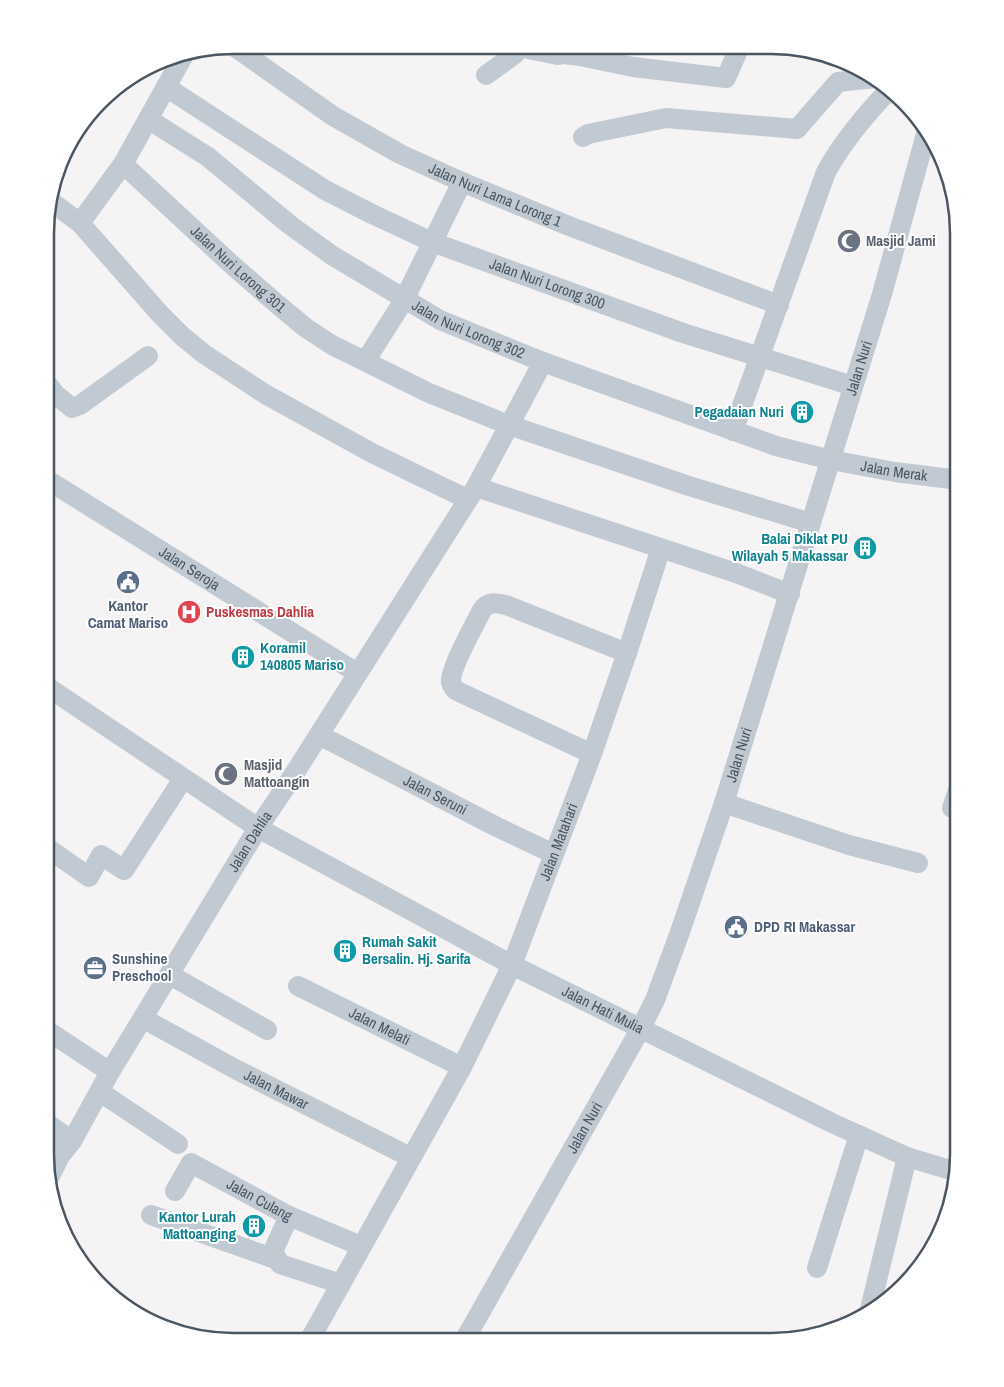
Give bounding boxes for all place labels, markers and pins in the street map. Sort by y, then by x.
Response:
mosque icon: Masjid Jami [836,228,862,254]
place label: Masjid Jami [866,230,936,251]
building icon: Pegadaian Nuri [789,399,815,425]
place label: Pegadaian Nuri [694,401,784,422]
place label: Balai Diklat PU Wilayah 5 Makassar [732,528,848,566]
building icon: Balai Diklat PU Wilayah 5 Makassar [852,535,878,561]
public building icon: Kantor Camat Mariso [115,569,141,595]
place label: Kantor Camat Mariso [88,595,168,633]
hospital icon: Puskesmas Dahlia [176,599,202,625]
place label: Puskesmas Dahlia [206,601,314,622]
place label: Koramil 140805 Mariso [260,637,344,675]
building icon: Koramil 140805 Mariso [230,644,256,670]
place label: Masjid Mattoangin [244,754,310,792]
mosque icon: Masjid Mattoangin [213,761,239,787]
public building icon: DPD RI Makassar [723,914,749,940]
place label: DPD RI Makassar [754,916,855,937]
place label: Rumah Sakit Bersalin. Hj. Sarifa [362,931,471,969]
building icon: Rumah Sakit Bersalin. Hj. Sarifa [332,938,358,964]
place label: Sunshine Preschool [112,948,171,986]
office icon: Sunshine Preschool [82,955,108,981]
place label: Kantor Lurah Mattoanging [159,1206,236,1244]
building icon: Kantor Lurah Mattoanging [241,1213,267,1239]

